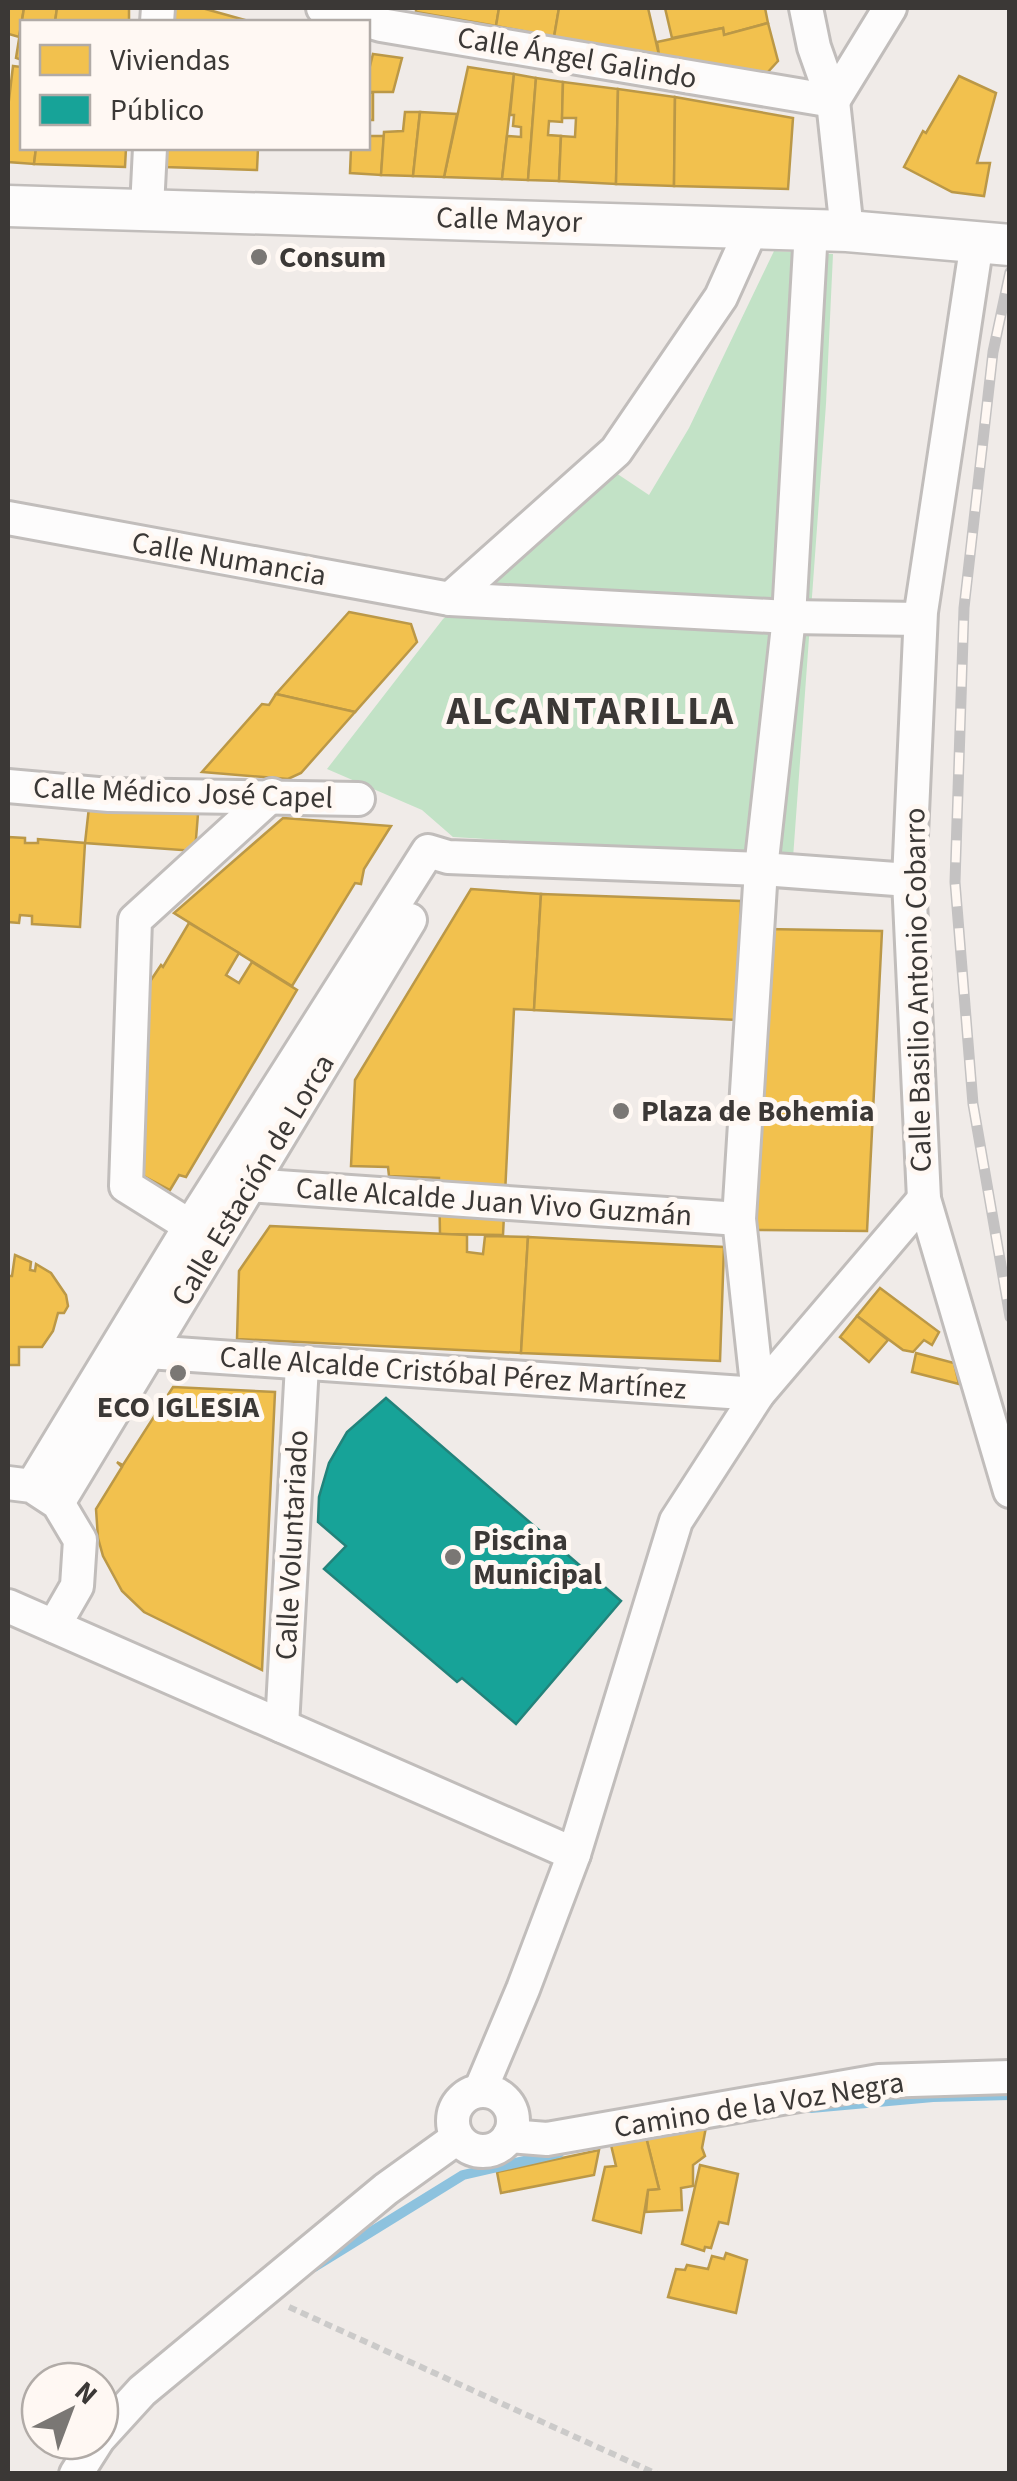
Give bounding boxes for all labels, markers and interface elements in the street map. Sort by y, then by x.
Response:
street label: Calle Ángel Galindo [454,16,700,100]
legend [20,20,370,150]
text: Viviendas [110,39,230,82]
text: Público [110,89,204,132]
street label: Calle Mayor [435,196,583,244]
place label: Consum [279,236,386,279]
marker: Consum [248,246,270,268]
street label: Calle Numancia [128,521,330,597]
district label: ALCANTARILLA [445,683,736,740]
street label: Calle Médico José Capel [32,766,334,820]
street label: Calle Basilio Antonio Cobarro [893,807,943,1173]
street label: Calle Estación de Lorca [161,1046,345,1314]
place label: Plaza de Bohemia [641,1090,874,1133]
marker: Plaza de Bohemia [610,1100,632,1122]
street label: Calle Alcalde Juan Vivo Guzmán [294,1167,694,1237]
street label: Calle Alcalde Cristóbal Pérez Martínez [218,1335,688,1411]
marker: ECO IGLESIA [167,1362,189,1384]
place label: ECO IGLESIA [97,1386,260,1429]
street label: Calle Voluntariado [264,1429,320,1661]
place label: Piscina Municipal [473,1519,602,1596]
marker: Piscina Municipal [442,1546,464,1568]
street label: Camino de la Voz Negra [611,2061,907,2149]
north arrow [20,2361,120,2461]
text: N [66,2372,106,2414]

